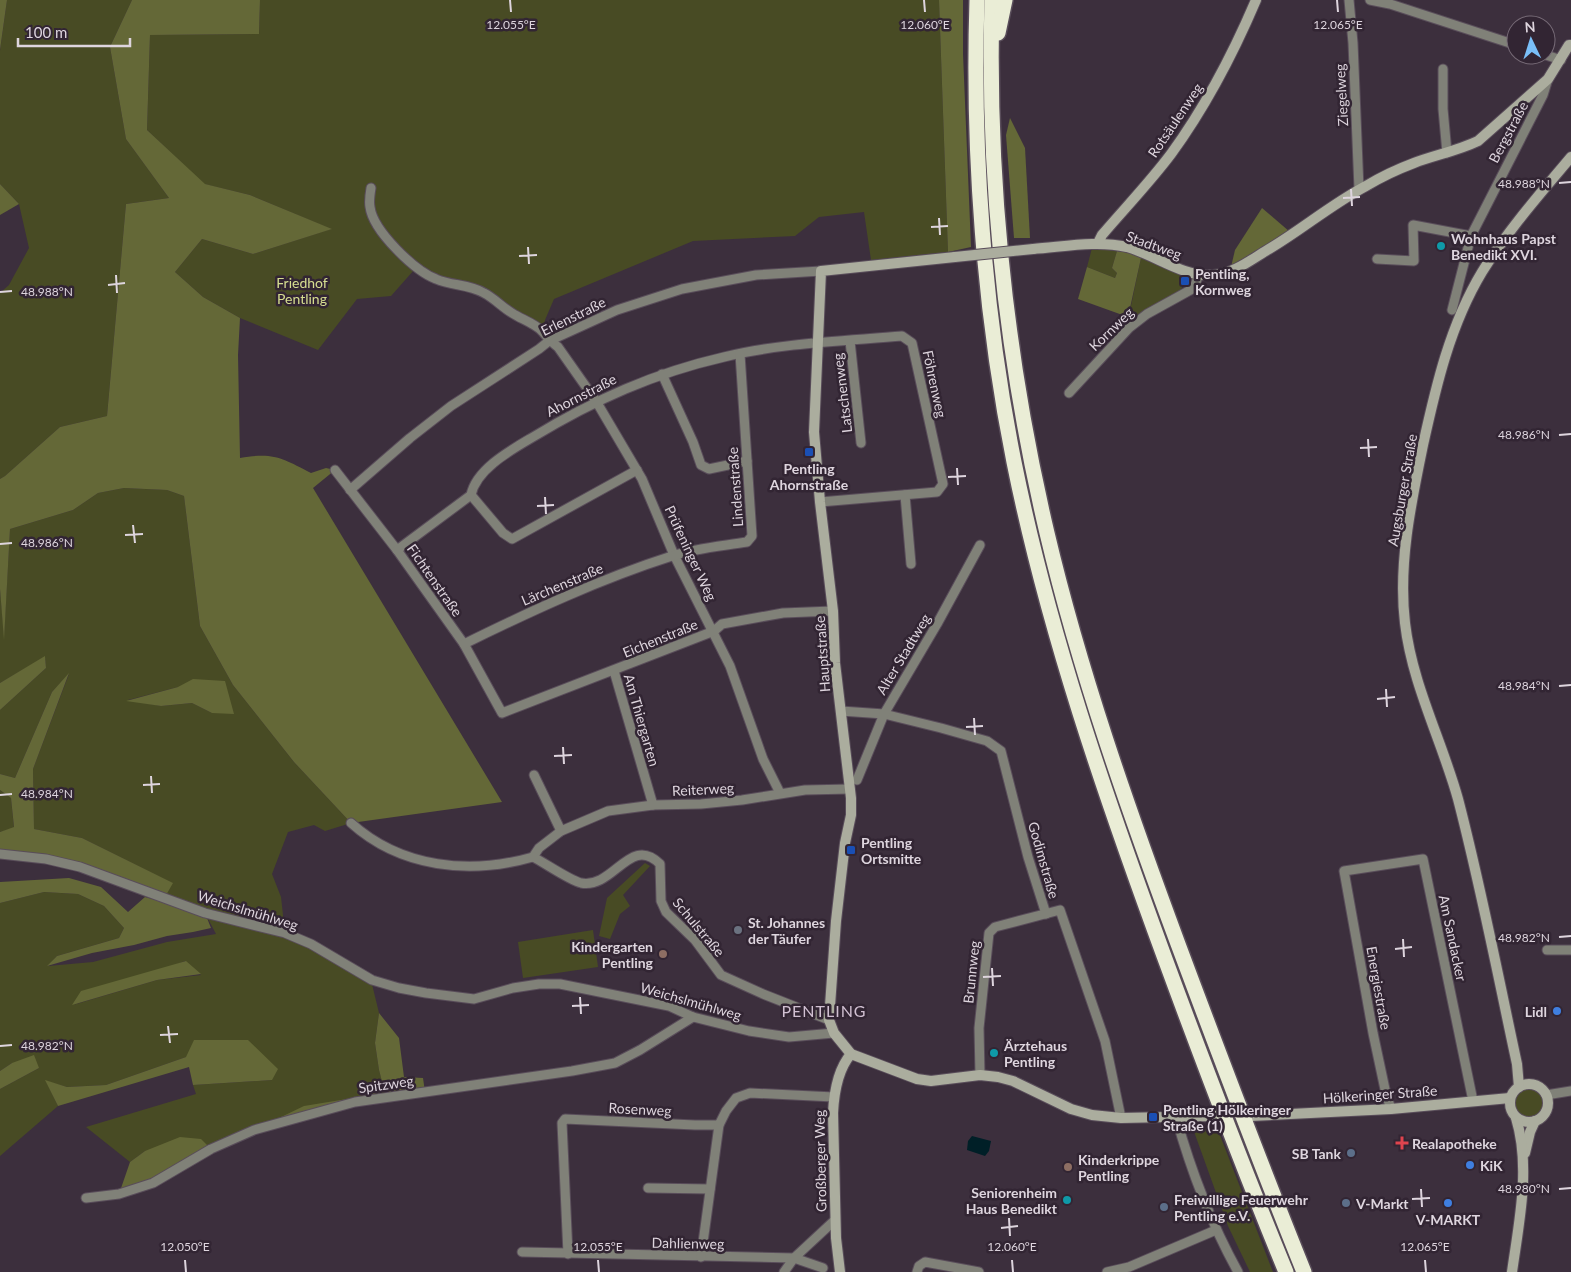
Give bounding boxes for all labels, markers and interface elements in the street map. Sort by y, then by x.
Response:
scale bar [18,15,130,47]
north arrow [1506,15,1556,65]
text: 12.055°E [486,17,536,32]
text: 12.060°E [900,17,950,32]
text: 12.065°E [1313,17,1363,32]
text: N [1524,18,1536,35]
text: 100 m [25,23,67,41]
street label: Ziegelweg [1331,63,1351,127]
street label: Rotsäulenweg [1144,80,1206,160]
street label: Bergstraße [1485,98,1531,166]
text: 48.988°N [1498,176,1550,191]
street label: Stadtweg [1124,227,1184,263]
place label: Wohnhaus Papst Benedikt XVI. [1451,230,1557,263]
marker: Wohnhaus Papst Benedikt XVI. [1435,240,1447,252]
place label: Pentling, Kornweg [1195,265,1252,298]
park label: Friedhof Pentling [276,274,328,307]
marker: Pentling, Kornweg [1179,275,1191,287]
text: 48.988°N [21,284,73,299]
street label: Erlenstraße [538,293,608,339]
street label: Kornweg [1085,304,1137,354]
street label: Föhrenweg [920,349,950,419]
street label: Latschenweg [829,352,855,434]
street label: Ahornstraße [543,370,619,420]
text: 48.986°N [1498,427,1550,442]
street label: Augsburger Straße [1384,433,1420,547]
marker: Pentling Ahornstraße [803,446,815,458]
street label: Lindenstraße [724,447,746,527]
place label: Pentling Ahornstraße [769,460,849,493]
street label: Prüfeninger Weg [661,503,721,603]
text: 48.986°N [21,535,73,550]
street label: Fichtenstraße [404,541,466,619]
street label: Lärchenstraße [519,559,605,609]
street label: Alter Stadtweg [872,611,934,697]
street label: Eichenstraße [620,615,700,661]
street label: Hauptstraße [811,615,833,693]
street label: Am Thiergarten [621,672,663,768]
text: 48.984°N [1498,678,1550,693]
street label: Reiterweg [672,779,734,799]
text: 48.984°N [21,786,73,801]
street label: Godimstraße [1025,820,1063,900]
place label: Pentling Ortsmitte [861,834,922,867]
marker: Pentling Ortsmitte [845,844,857,856]
street label: Weichslmühlweg [196,887,300,933]
street label: Am Sandacker [1436,893,1470,983]
street label: Schulstraße [669,894,729,960]
place label: St. Johannes der Täufer [748,914,825,947]
marker: St. Johannes der Täufer [732,924,744,936]
text: 48.982°N [1498,930,1550,945]
place label: Kindergarten Pentling [571,938,654,971]
street label: Brunnweg [959,940,983,1004]
street label: Energiestraße [1363,945,1395,1031]
marker: Kindergarten Pentling [657,948,669,960]
street label: Weichslmühlweg [639,978,743,1024]
district label: PENTLING [781,1001,867,1020]
place label: Lidl [1525,1003,1547,1020]
marker: Lidl [1551,1005,1563,1017]
place label: Ärztehaus Pentling [1003,1037,1067,1070]
text: 48.982°N [21,1038,73,1053]
marker: Ärztehaus Pentling [988,1047,1000,1059]
street label: Spitzweg [357,1072,415,1096]
street label: Hölkeringer Straße [1322,1082,1438,1106]
street label: Rosenweg [608,1099,672,1119]
place label: Pentling Hölkeringer Straße (1) [1163,1101,1292,1134]
street label: Großberger Weg [811,1110,829,1212]
marker: Pentling Hölkeringer Straße (1) [1147,1111,1159,1123]
place label: Realapotheke [1412,1135,1497,1152]
marker: Realapotheke [1396,1137,1408,1149]
place label: SB Tank [1292,1145,1342,1162]
marker: SB Tank [1345,1147,1357,1159]
place label: Kinderkrippe Pentling [1078,1151,1160,1184]
place label: KiK [1480,1157,1503,1174]
marker: KiK [1464,1159,1476,1171]
marker: Kinderkrippe Pentling [1062,1161,1074,1173]
text: 48.980°N [1498,1181,1550,1196]
place label: Seniorenheim Haus Benedikt [966,1184,1058,1217]
place label: Freiwillige Feuerwehr Pentling e.V. [1174,1191,1309,1224]
marker: Seniorenheim Haus Benedikt [1061,1194,1073,1206]
place label: V-Markt [1355,1195,1409,1212]
marker: V-Markt [1340,1197,1352,1209]
marker: V-MARKT [1442,1197,1454,1209]
marker: Freiwillige Feuerwehr Pentling e.V. [1158,1201,1170,1213]
place label: V-MARKT [1415,1211,1481,1228]
street label: Dahlienweg [652,1234,724,1252]
text: 12.050°E [160,1239,210,1254]
text: 12.055°E [573,1239,623,1254]
text: 12.060°E [987,1239,1037,1254]
text: 12.065°E [1400,1239,1450,1254]

